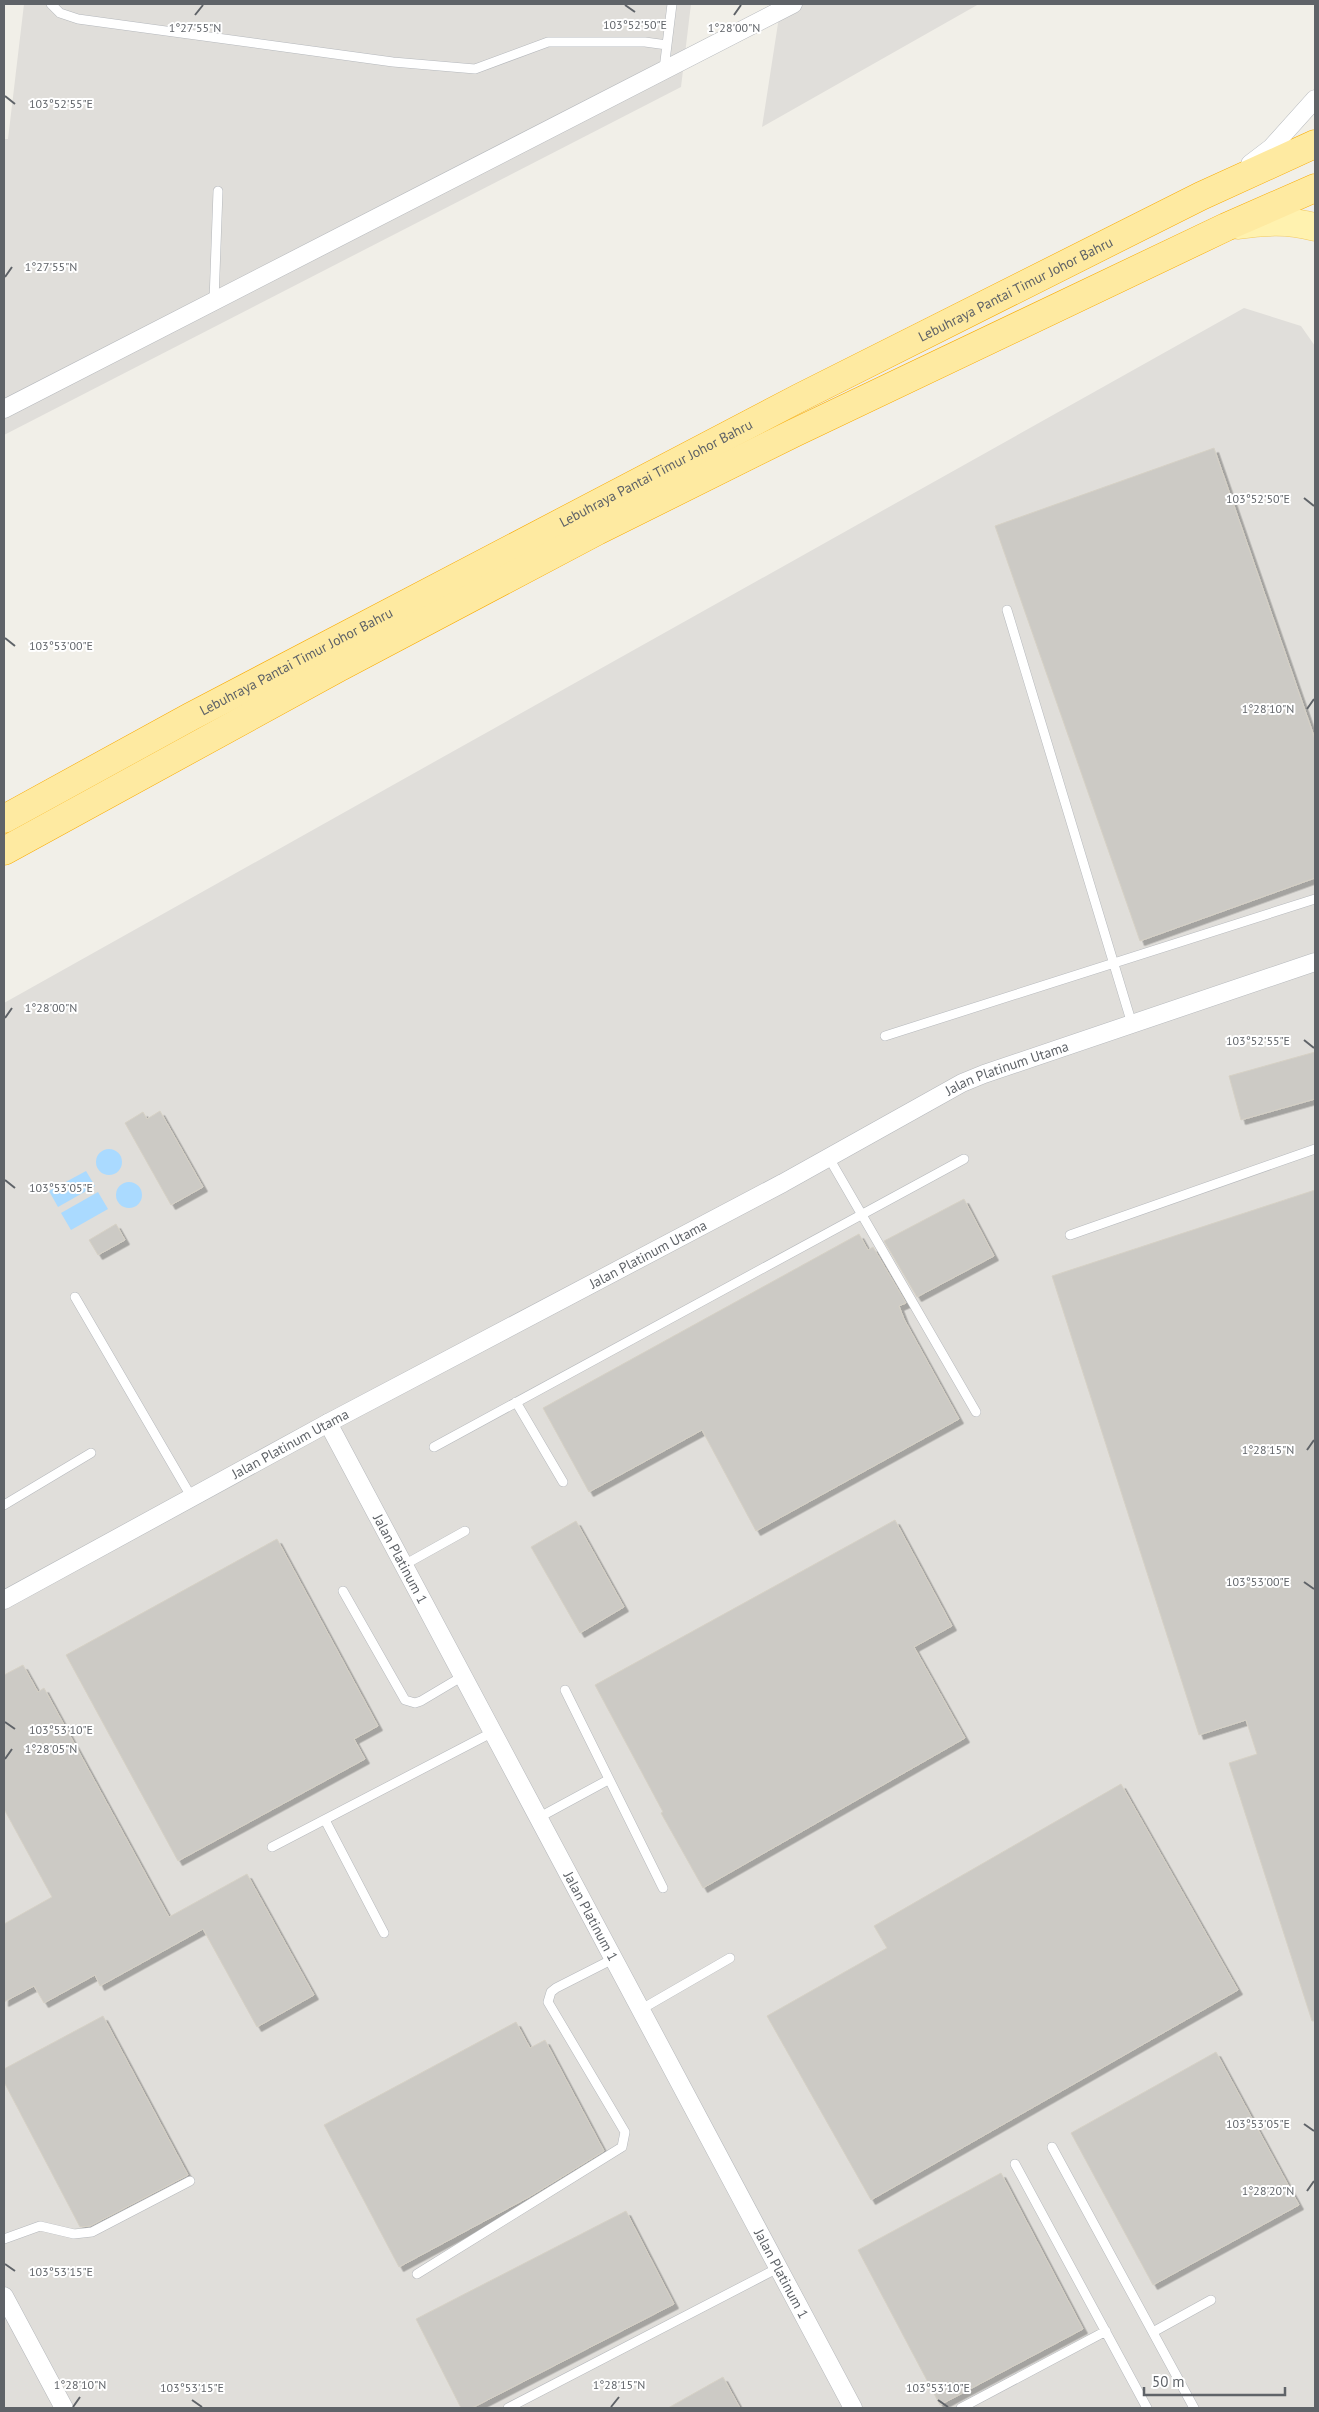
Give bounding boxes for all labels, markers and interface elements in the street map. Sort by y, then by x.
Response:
text: 103°52'50"E [603,17,667,32]
text: 1°27'55"N [169,20,221,35]
text: 1°28'00"N [708,20,760,35]
text: 103°52'55"E [29,96,93,111]
street label: Lebuhraya Pantai Timur Johor Bahru [915,233,1116,346]
text: 1°27'55"N [25,259,77,274]
street label: Lebuhraya Pantai Timur Johor Bahru [556,415,755,531]
text: 103°52'50"E [1226,491,1290,506]
street label: Lebuhraya Pantai Timur Johor Bahru [197,603,396,719]
text: 103°53'00"E [29,638,93,653]
text: 1°28'10"N [1242,701,1294,716]
text: 1°28'00"N [25,1000,77,1015]
text: 103°52'55"E [1226,1033,1290,1048]
street label: Jalan Platinum Utama [941,1037,1071,1100]
text: 103°53'05"E [29,1180,93,1195]
street label: Jalan Platinum Utama [585,1216,710,1293]
street label: Jalan Platinum Utama [228,1405,352,1483]
text: 1°28'15"N [1242,1442,1294,1457]
street label: Jalan Platinum 1 [369,1510,432,1607]
text: 103°53'00"E [1226,1574,1290,1589]
text: 103°53'10"E [29,1722,93,1737]
text: 1°28'05"N [25,1741,77,1756]
street label: Jalan Platinum 1 [559,1868,622,1964]
text: 103°53'05"E [1226,2116,1290,2131]
text: 1°28'20"N [1242,2183,1294,2198]
street label: Jalan Platinum 1 [750,2225,813,2322]
text: 103°53'15"E [29,2264,93,2279]
scale bar [1144,2364,1285,2396]
text: 50 m [1152,2372,1185,2391]
text: 1°28'10"N [54,2377,106,2392]
text: 1°28'15"N [593,2377,645,2392]
text: 103°53'15"E [160,2380,224,2395]
text: 103°53'10"E [906,2380,970,2395]

